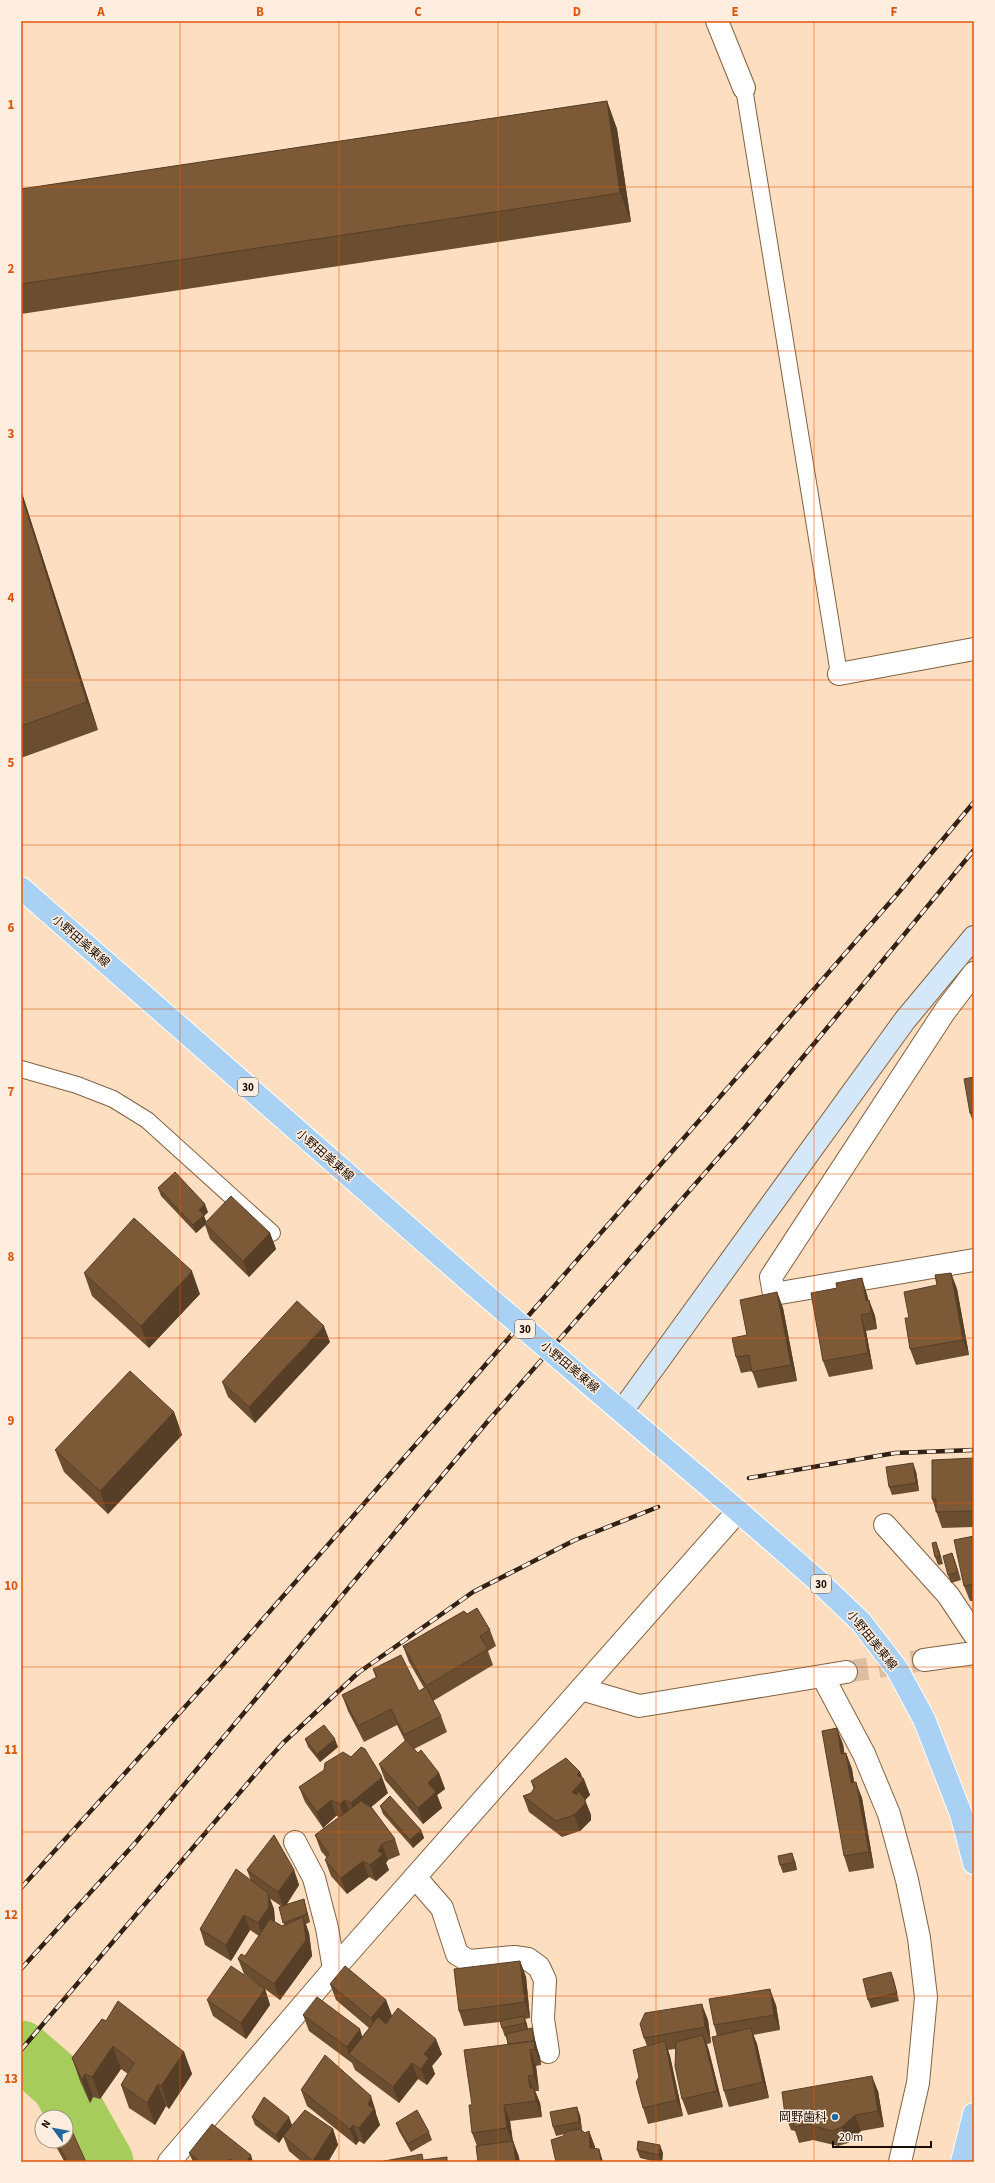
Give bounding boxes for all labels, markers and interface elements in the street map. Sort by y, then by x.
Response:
text: A [96,3,105,21]
text: B [256,3,264,21]
text: C [414,3,422,21]
text: D [573,3,581,21]
text: E [731,3,739,21]
text: F [891,3,898,21]
text: 1 [8,96,15,114]
text: 2 [8,260,15,278]
text: 3 [8,425,15,443]
text: 4 [8,589,15,607]
text: 5 [8,754,15,772]
street label: 小野田美東線 [48,911,113,971]
text: 6 [8,919,15,937]
road number: 30 [238,1078,258,1096]
text: 7 [8,1083,15,1101]
street label: 小野田美東線 [292,1125,357,1185]
text: 8 [8,1248,15,1266]
road number: 30 [515,1320,535,1338]
street label: 小野田美東線 [537,1338,603,1397]
text: 9 [8,1412,15,1430]
road number: 30 [811,1575,831,1593]
text: 10 [4,1577,18,1595]
street label: 小野田美東線 [842,1607,901,1674]
text: 11 [4,1741,18,1759]
text: 12 [4,1906,18,1924]
text: 13 [4,2070,18,2088]
north arrow [34,2109,74,2149]
place label: 岡野歯科 [779,2109,827,2126]
marker: 岡野歯科 [830,2112,840,2122]
text: N [38,2117,54,2131]
scale bar [833,2123,931,2149]
text: 20 m [839,2129,863,2146]

